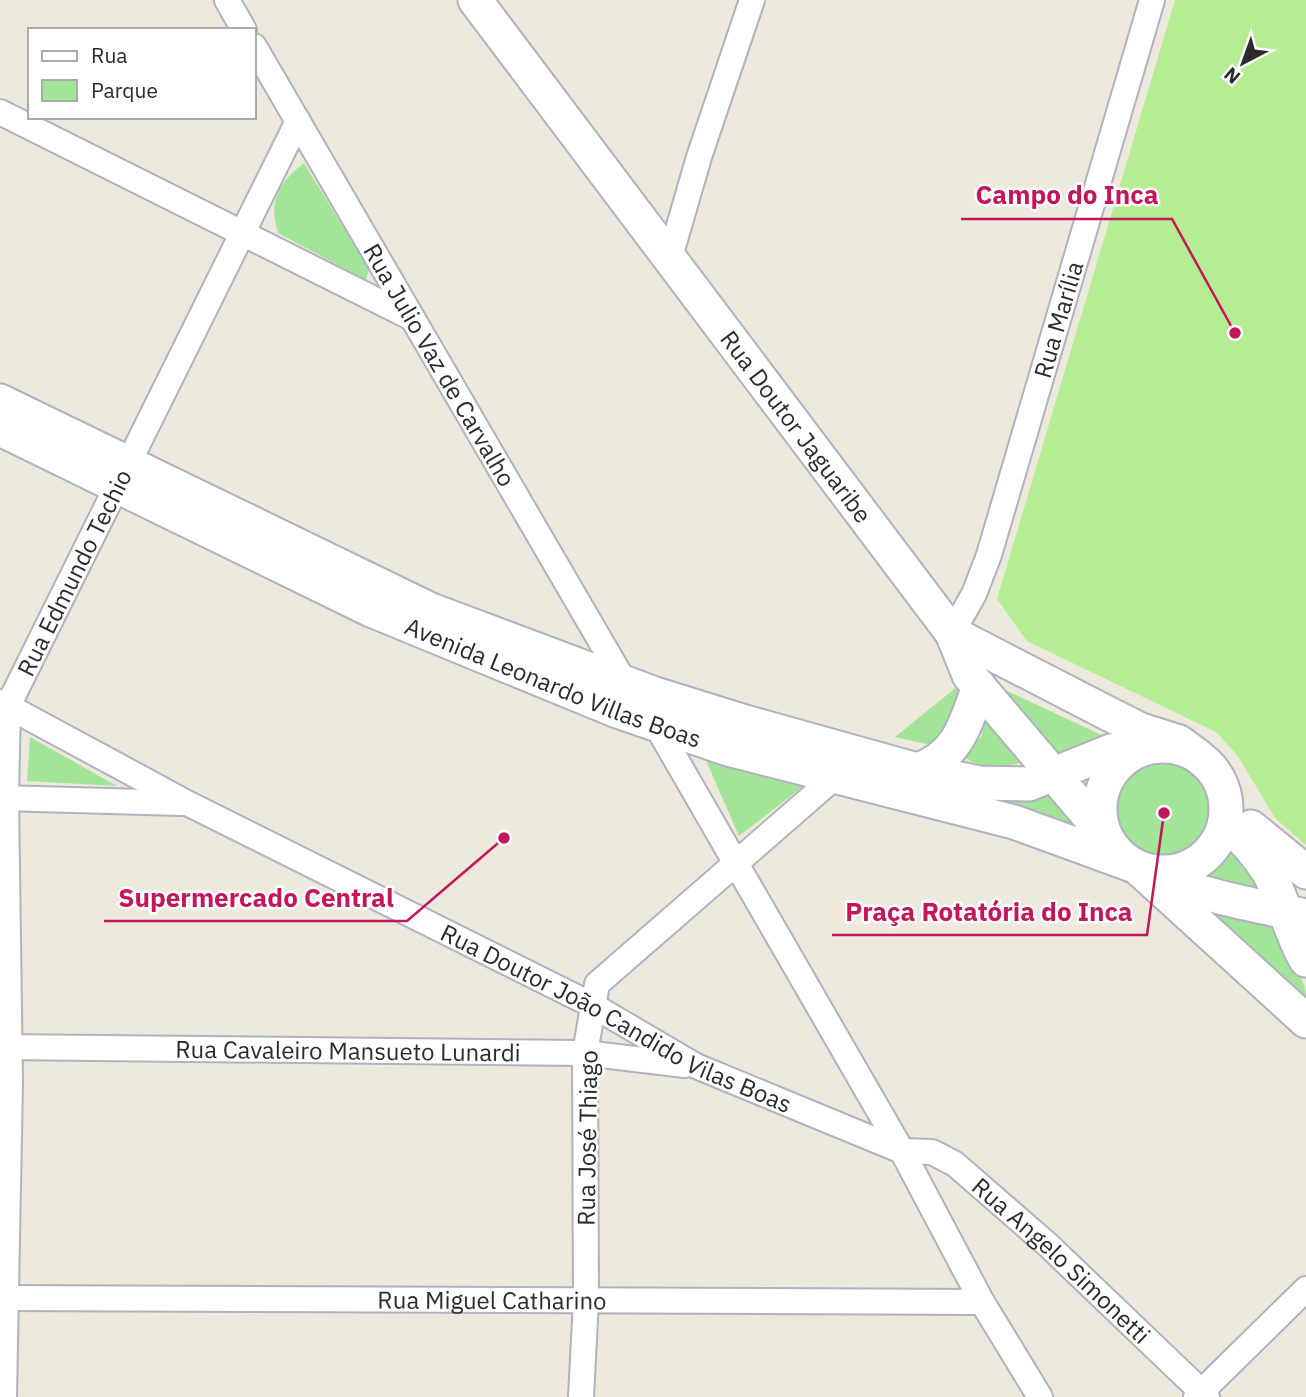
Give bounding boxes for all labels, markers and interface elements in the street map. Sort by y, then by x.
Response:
legend [28,28,256,119]
north arrow [1208,28,1278,98]
text: Rua [91,41,128,69]
text: N [1219,62,1245,89]
text: Parque [91,76,158,104]
callout: Campo do Inca [961,172,1172,219]
text: Campo do Inca [975,177,1159,211]
street label: Rua Julio Vaz de Carvalho [356,237,523,492]
street label: Rua Marília [1026,257,1090,382]
street label: Rua Doutor Jaguaribe [713,324,879,529]
street label: Rua Edmundo Techio [9,464,139,681]
street label: Avenida Leonardo Villas Boas [400,610,706,755]
callout: Supermercado Central [104,874,407,921]
text: Supermercado Central [118,880,394,914]
callout: Praça Rotatória do Inca [832,888,1147,935]
text: Praça Rotatória do Inca [845,894,1133,928]
street label: Rua Doutor João Candido Vilas Boas [435,916,797,1120]
street label: Rua Cavaleiro Mansueto Lunardi [175,1033,521,1068]
street label: Rua José Thiago [569,1050,605,1226]
street label: Rua Angelo Simonetti [965,1170,1157,1351]
street label: Rua Miguel Catharino [377,1284,607,1316]

